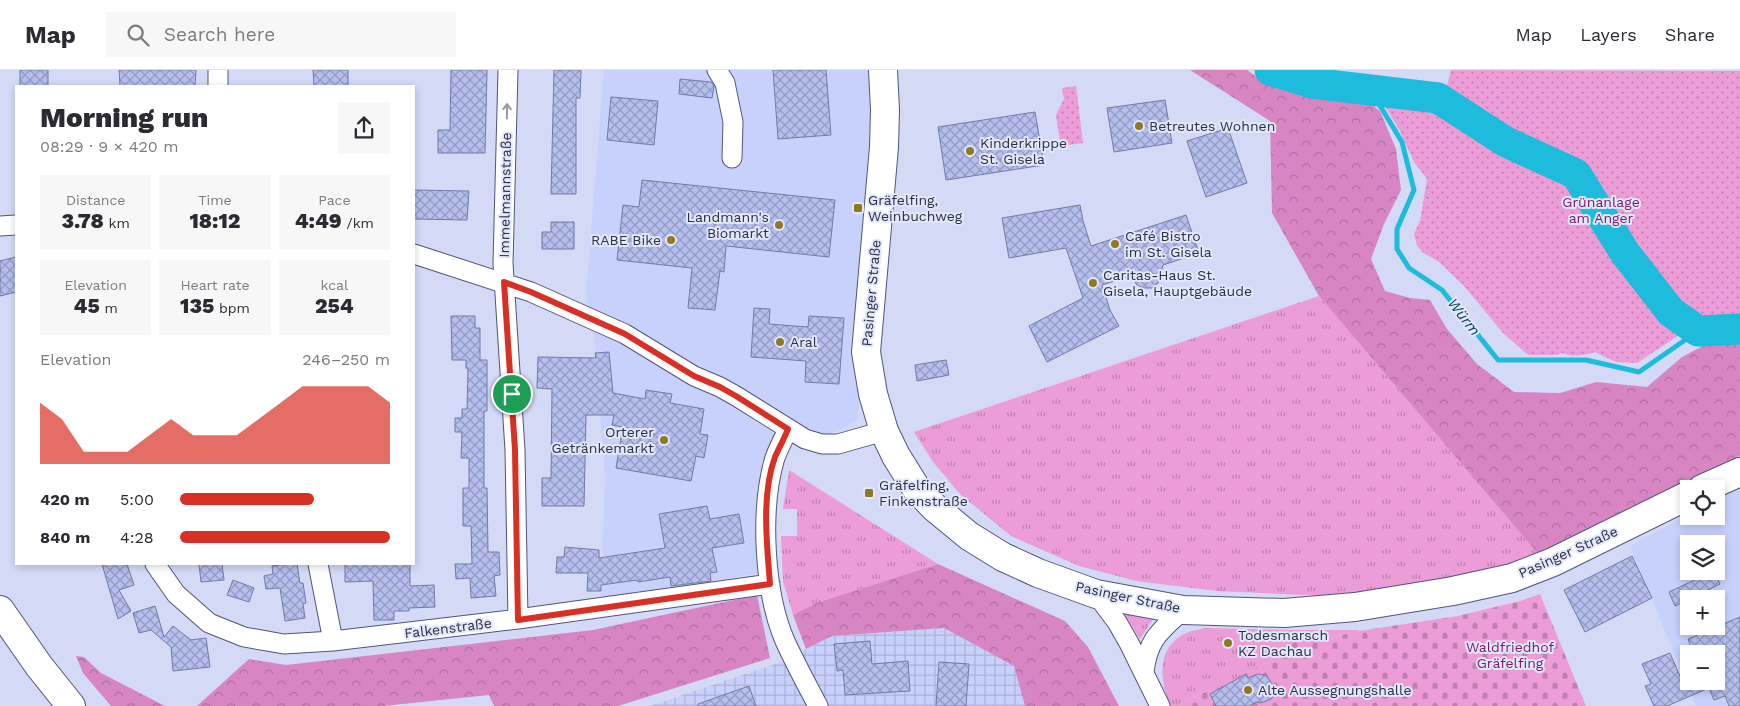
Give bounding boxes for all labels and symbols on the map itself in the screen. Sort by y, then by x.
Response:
one-way arrow [502,103,512,120]
place label: Betreutes Wohnen [1149,118,1275,134]
marker: Betreutes Wohnen [1133,120,1145,132]
street label: Immelmannstraße [496,132,514,258]
place label: Kinderkrippe St. Gisela [980,135,1067,167]
marker: Kinderkrippe St. Gisela [964,145,976,157]
place label: Gräfelfing, Weinbuchweg [868,192,963,224]
park label: Grünanlage am Anger [1562,194,1640,226]
marker: Gräfelfing, Weinbuchweg [852,202,864,214]
place label: Landmann's Biomarkt [687,209,769,241]
marker: Landmann's Biomarkt [773,219,785,231]
place label: Café Bistro im St. Gisela [1125,228,1212,260]
place label: RABE Bike [591,232,661,248]
marker: RABE Bike [665,234,677,246]
marker: Café Bistro im St. Gisela [1109,238,1121,250]
street label: Pasinger Straße [858,239,884,347]
place label: Caritas-Haus St. Gisela, Hauptgebäude [1103,267,1252,299]
marker: Caritas-Haus St. Gisela, Hauptgebäude [1087,277,1099,289]
water label: Würm [1444,295,1484,339]
place label: Aral [790,334,818,350]
marker: Aral [774,336,786,348]
pin [491,373,533,415]
place label: Orterer Getränkemarkt [551,424,654,456]
marker: Orterer Getränkemarkt [658,434,670,446]
place label: Gräfelfing, Finkenstraße [879,477,968,509]
marker: Gräfelfing, Finkenstraße [863,487,875,499]
street label: Pasinger Straße [1516,523,1620,581]
street label: Pasinger Straße [1074,578,1182,616]
street label: Falkenstraße [403,615,493,641]
place label: Todesmarsch KZ Dachau [1238,627,1328,659]
marker: Todesmarsch KZ Dachau [1222,637,1234,649]
park label: Waldfriedhof Gräfelfing [1466,639,1555,671]
place label: Alte Aussegnungshalle [1258,682,1411,698]
marker: Alte Aussegnungshalle [1242,684,1254,696]

